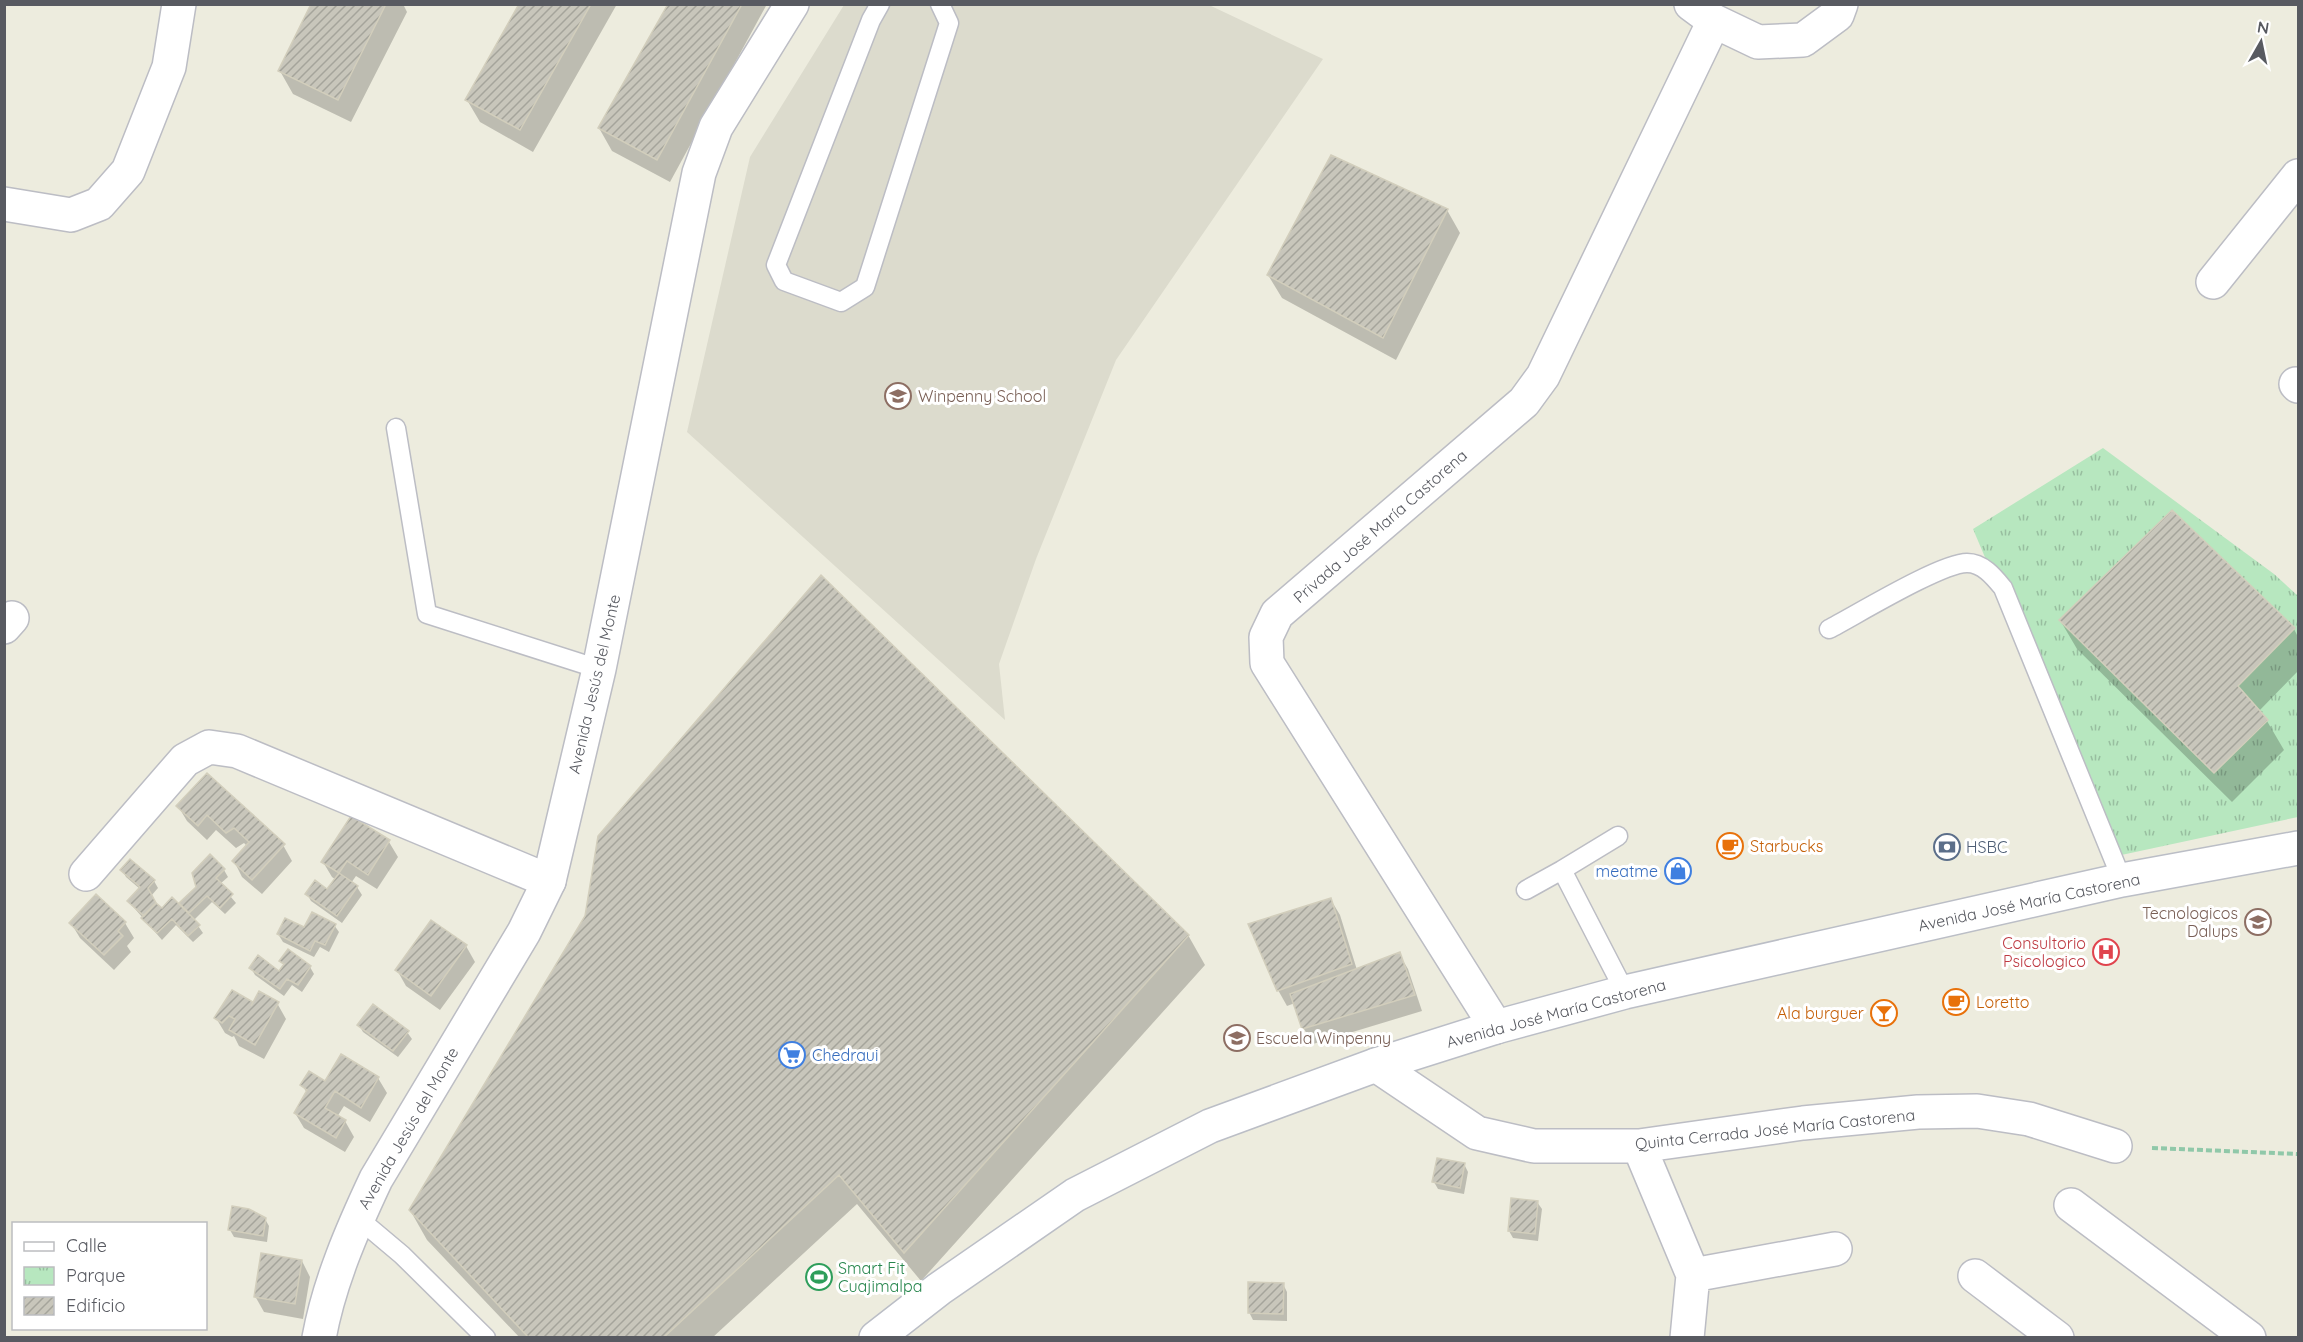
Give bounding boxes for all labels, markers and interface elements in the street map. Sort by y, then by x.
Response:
north arrow [2231,12,2291,72]
text: N [2256,16,2271,38]
school or university icon: Winpenny School [883,381,913,411]
place label: Winpenny School [918,386,1046,406]
street label: Privada José María Castorena [1289,445,1471,607]
street label: Avenida Jesús del Monte [564,592,624,776]
cafe icon: Starbucks [1715,831,1745,861]
bank icon: HSBC [1932,832,1962,862]
place label: Starbucks [1750,836,1823,856]
place label: HSBC [1966,837,2007,857]
shop icon: meatme [1663,856,1693,886]
place label: meatme [1596,861,1658,881]
street label: Avenida José María Castorena [1916,869,2142,935]
place label: Tecnologicos Dalups [2142,903,2238,941]
school or university icon: Tecnologicos Dalups [2243,907,2273,937]
place label: Consultorio Psicologico [2002,933,2086,971]
hospital icon: Consultorio Psicologico [2091,937,2121,967]
street label: Avenida José María Castorena [1444,974,1668,1052]
cafe icon: Loretto [1941,987,1971,1017]
place label: Loretto [1976,992,2029,1012]
bar icon: Ala burguer [1869,998,1899,1028]
place label: Ala burguer [1777,1003,1864,1023]
school or university icon: Escuela Winpenny [1222,1023,1252,1053]
place label: Escuela Winpenny [1256,1028,1391,1048]
supermarket icon: Chedraui [777,1040,807,1070]
street label: Avenida Jesús del Monte [353,1043,463,1213]
place label: Chedraui [812,1045,878,1065]
street label: Quinta Cerrada José María Castorena [1634,1104,1916,1154]
legend [12,1222,207,1330]
text: Calle [66,1234,107,1257]
place label: Smart Fit Cuajimalpa [838,1258,922,1296]
sports icon: Smart Fit Cuajimalpa [804,1262,834,1292]
text: Parque [66,1264,125,1287]
text: Edificio [66,1294,125,1317]

